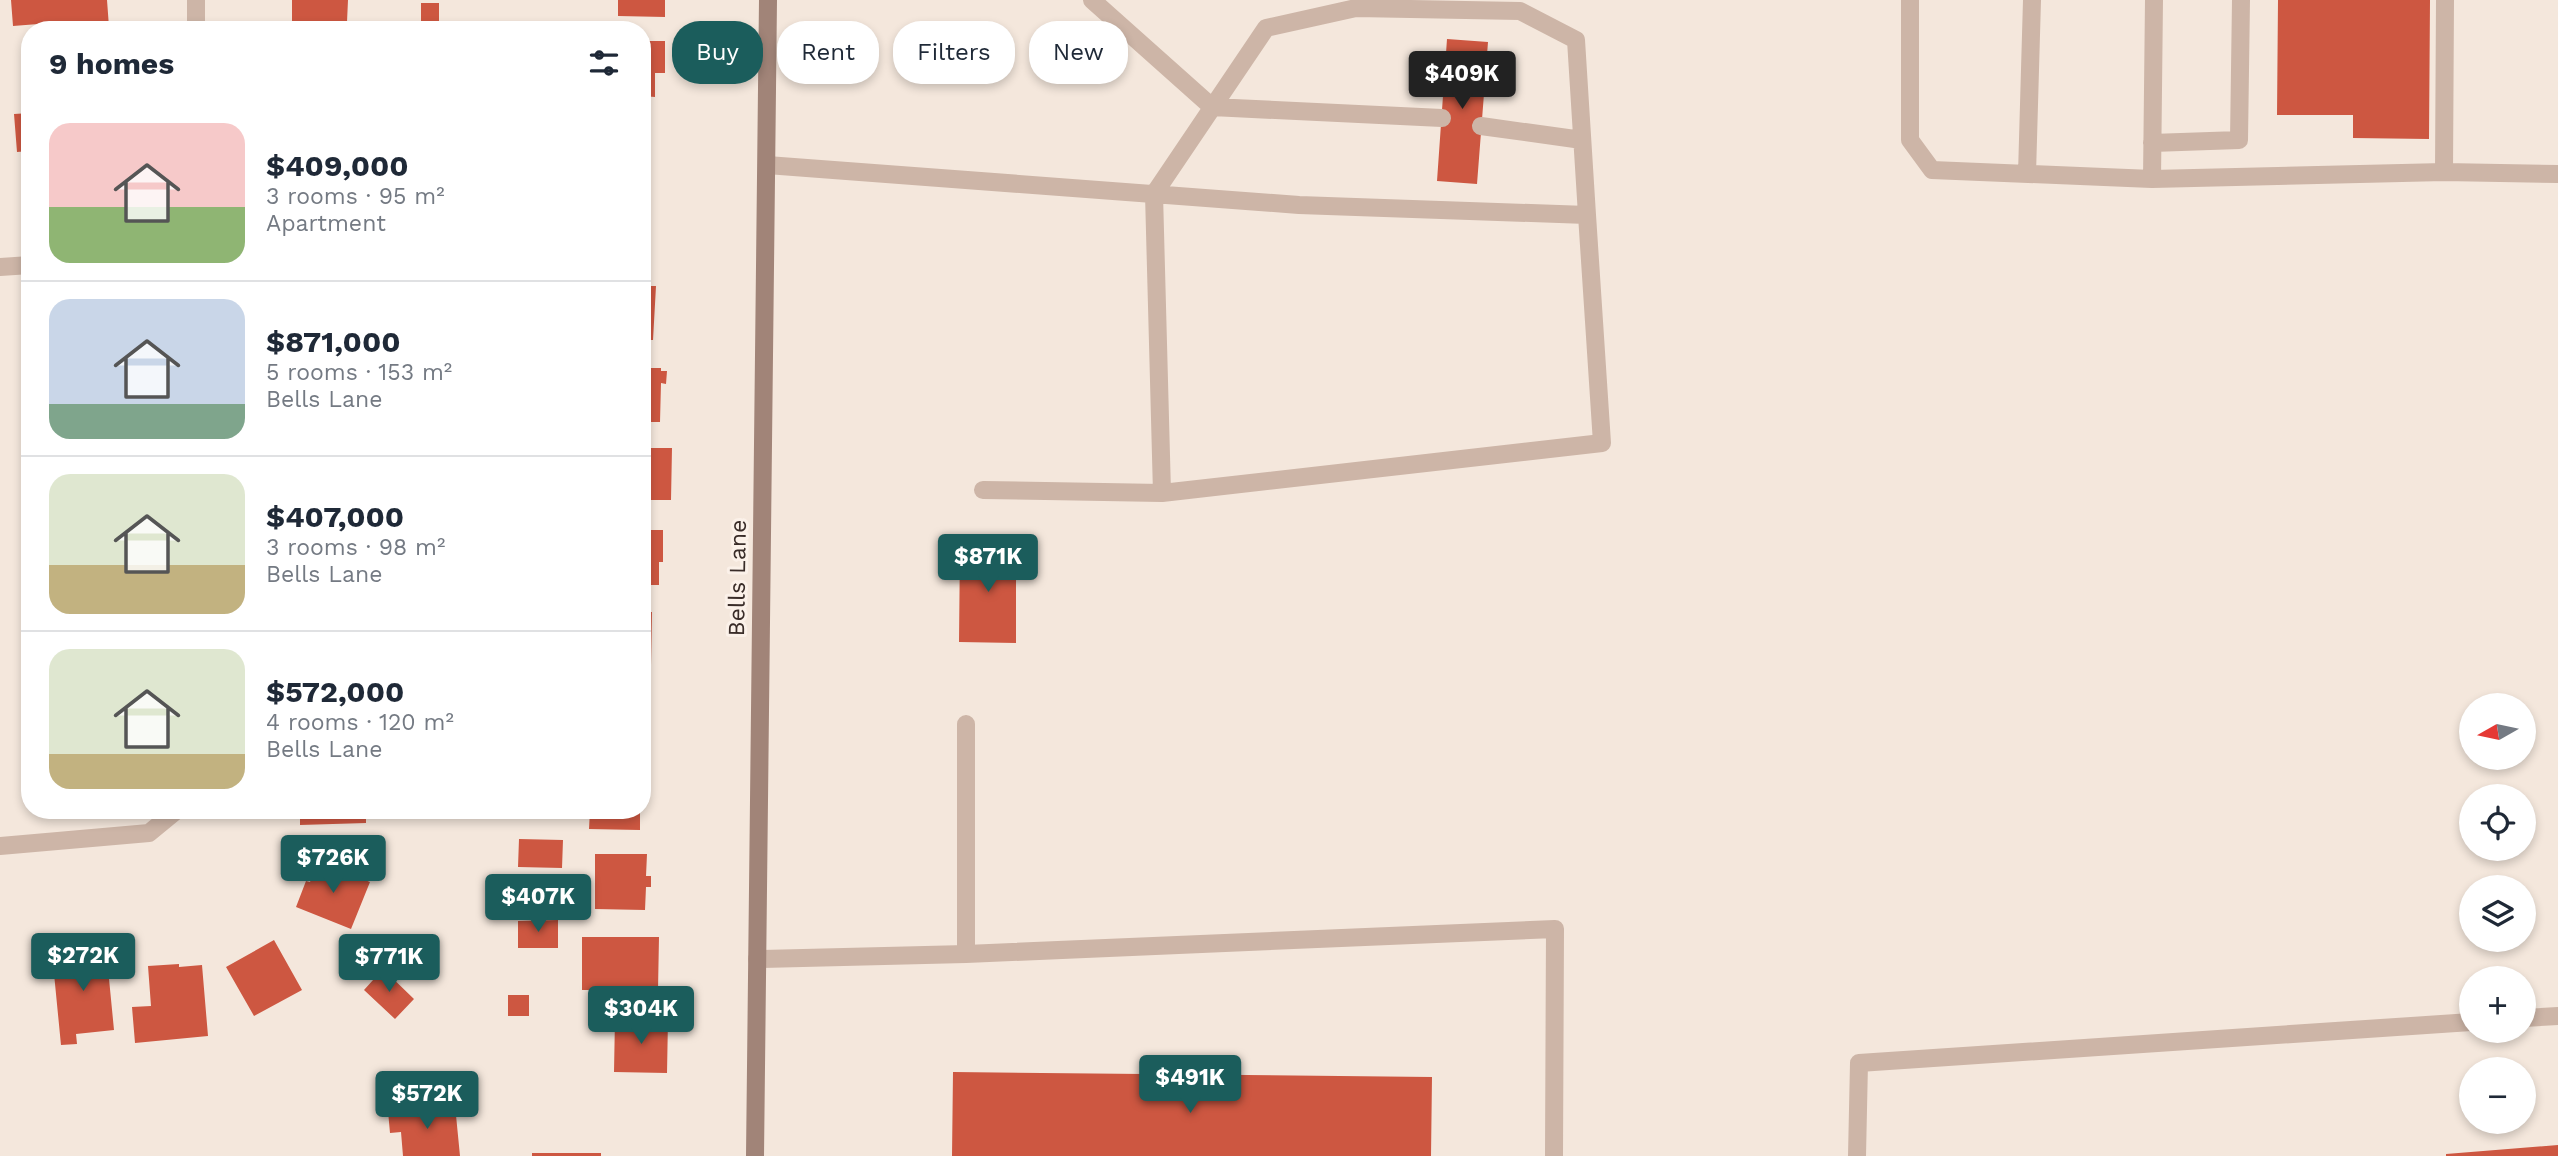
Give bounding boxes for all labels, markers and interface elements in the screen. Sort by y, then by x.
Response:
chip: Buy [672,21,763,84]
chip: Rent [777,21,879,84]
chip: Filters [893,21,1015,84]
chip: New [1029,21,1128,84]
icon: filters [585,44,623,82]
text: 9 homes [49,46,174,81]
pin: $409K [1413,52,1511,111]
text: $409K [1425,60,1499,87]
text: $409,000 [266,148,409,183]
icon: home [105,151,189,235]
text: 3 rooms · 95 m² [266,183,445,210]
text: Apartment [266,210,386,237]
text: $871,000 [266,324,401,359]
icon: home [105,327,189,411]
text: 5 rooms · 153 m² [266,359,452,386]
text: Bells Lane [266,386,383,413]
text: $407,000 [266,499,404,534]
icon: home [105,502,189,586]
street label: Bells Lane [723,519,752,637]
text: 3 rooms · 98 m² [266,534,445,561]
pin: $871K [939,534,1037,594]
text: $871K [954,543,1022,570]
text: Bells Lane [266,561,383,588]
text: $572,000 [266,674,404,709]
icon: home [105,677,189,761]
north arrow [2459,693,2536,770]
map controls [2459,693,2536,1134]
text: 4 rooms · 120 m² [266,709,454,736]
text: Bells Lane [266,736,383,763]
button: locate [2459,784,2536,861]
pin: $726K [284,836,382,895]
text: $726K [297,844,369,871]
pin: $407K [489,874,587,934]
button: layers [2459,875,2536,952]
text: $407K [501,883,575,910]
pin: $272K [34,934,132,993]
pin: $771K [340,934,438,994]
text: $272K [47,942,119,969]
text: $771K [355,943,423,970]
button: + [2459,966,2536,1043]
pin: $304K [592,986,690,1046]
text: $304K [604,995,678,1022]
pin: $491K [1141,1056,1239,1115]
button: − [2459,1057,2536,1134]
text: $491K [1155,1064,1225,1091]
pin: $572K [378,1072,476,1131]
text: $572K [391,1080,463,1107]

